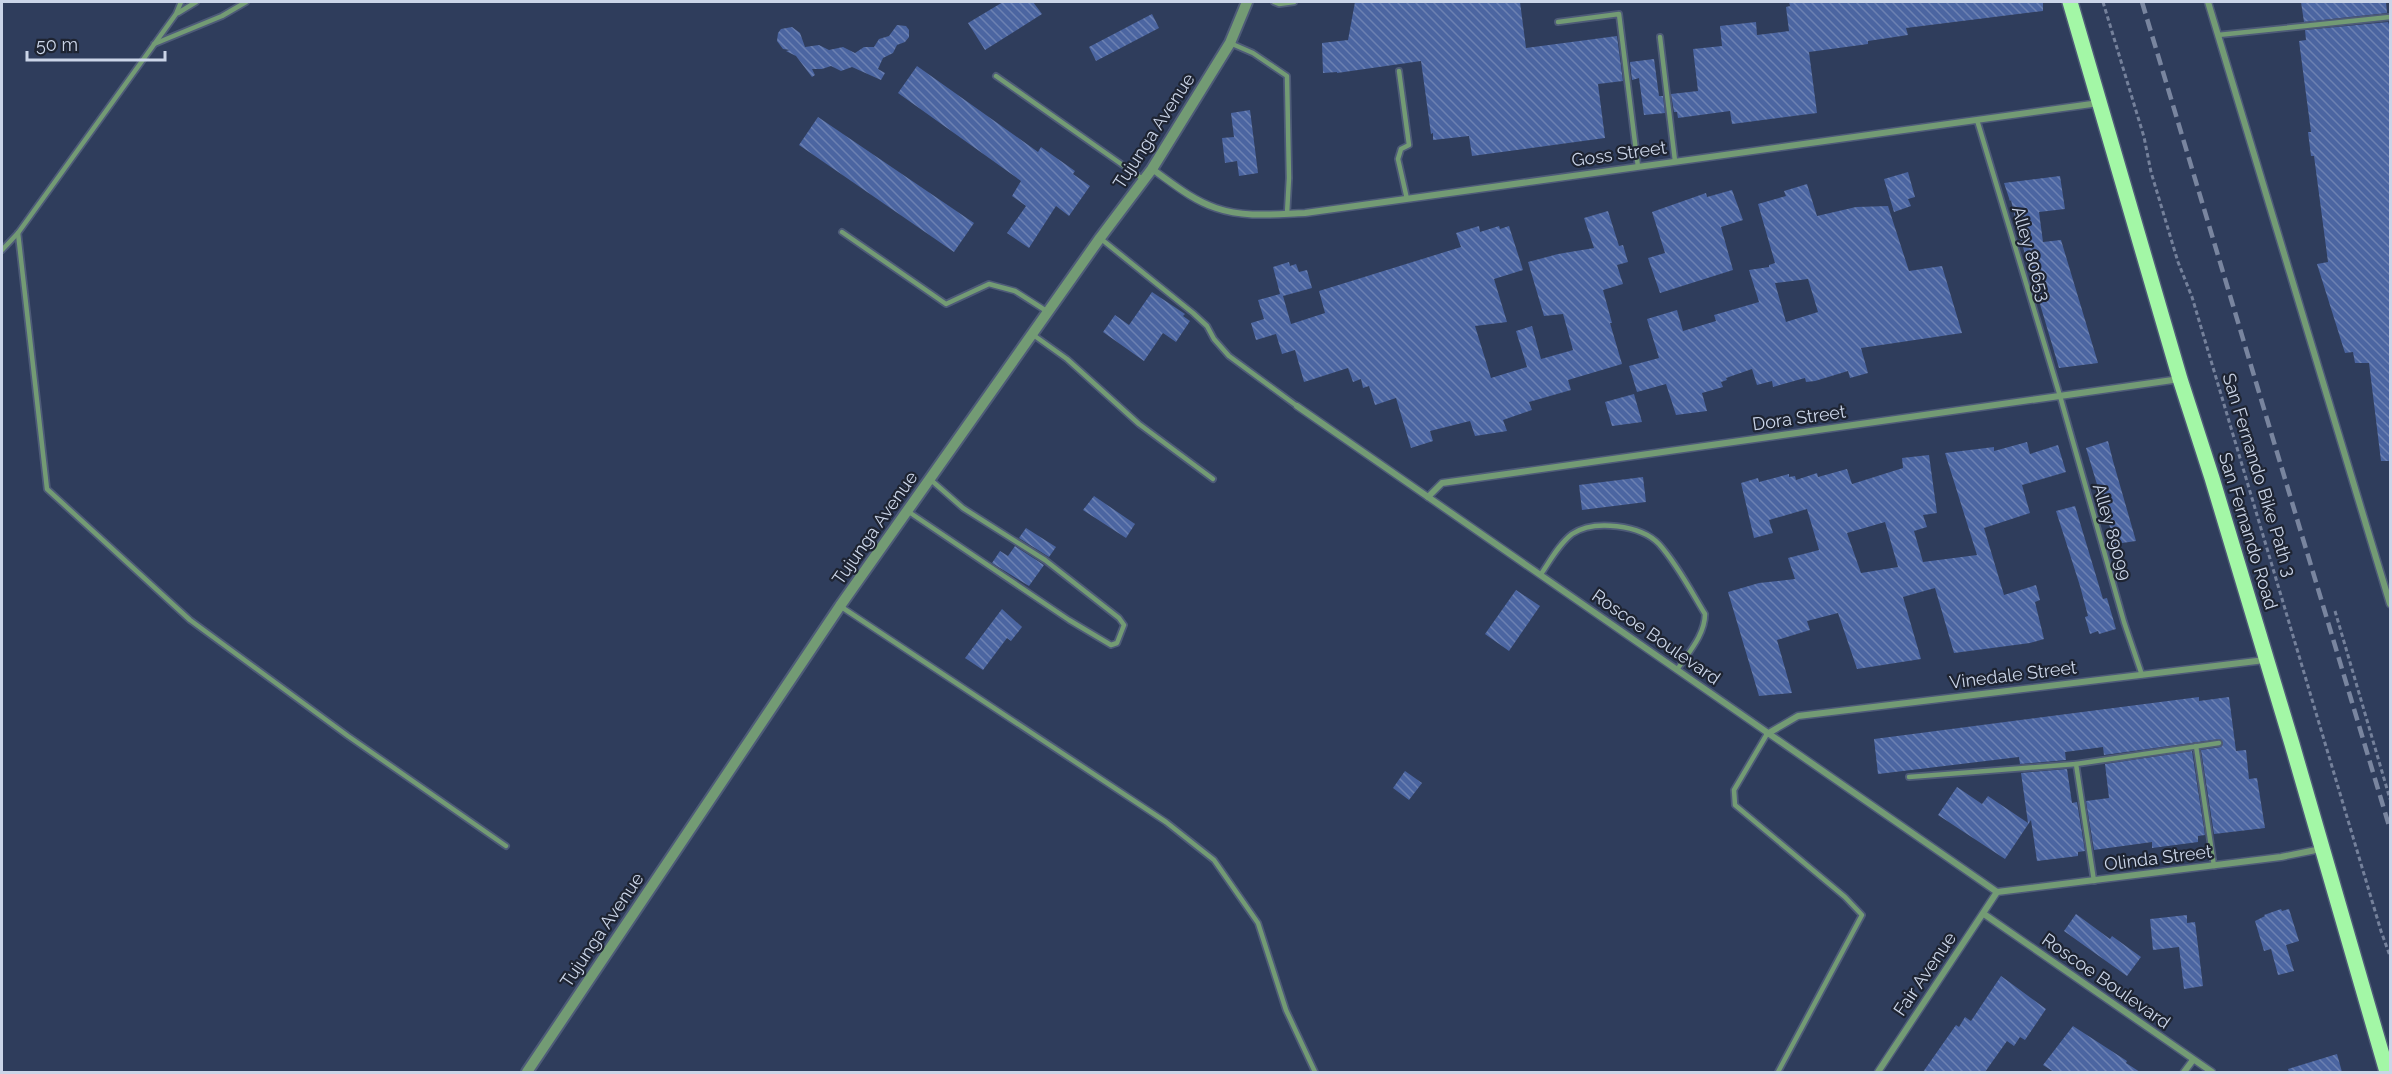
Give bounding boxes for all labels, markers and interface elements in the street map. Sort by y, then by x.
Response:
scale bar [27,24,165,62]
text: 50 m [36,34,78,55]
street label: Tujunga Avenue [1108,69,1199,192]
street label: Goss Street [1570,136,1668,171]
street label: Alley 80653 [2008,204,2055,304]
street label: San Fernando Bike Path 3 [2218,371,2300,579]
street label: Dora Street [1751,401,1847,434]
street label: San Fernando Road [2215,450,2282,612]
street label: Tujunga Avenue [828,467,922,588]
street label: Alley 89099 [2089,481,2136,583]
street label: Roscoe Boulevard [1588,585,1724,689]
street label: Vinedale Street [1948,656,2078,693]
street label: Olinda Street [2103,840,2213,875]
street label: Tujunga Avenue [556,868,648,991]
street label: Fair Avenue [1889,928,1960,1019]
street label: Roscoe Boulevard [2038,929,2174,1033]

